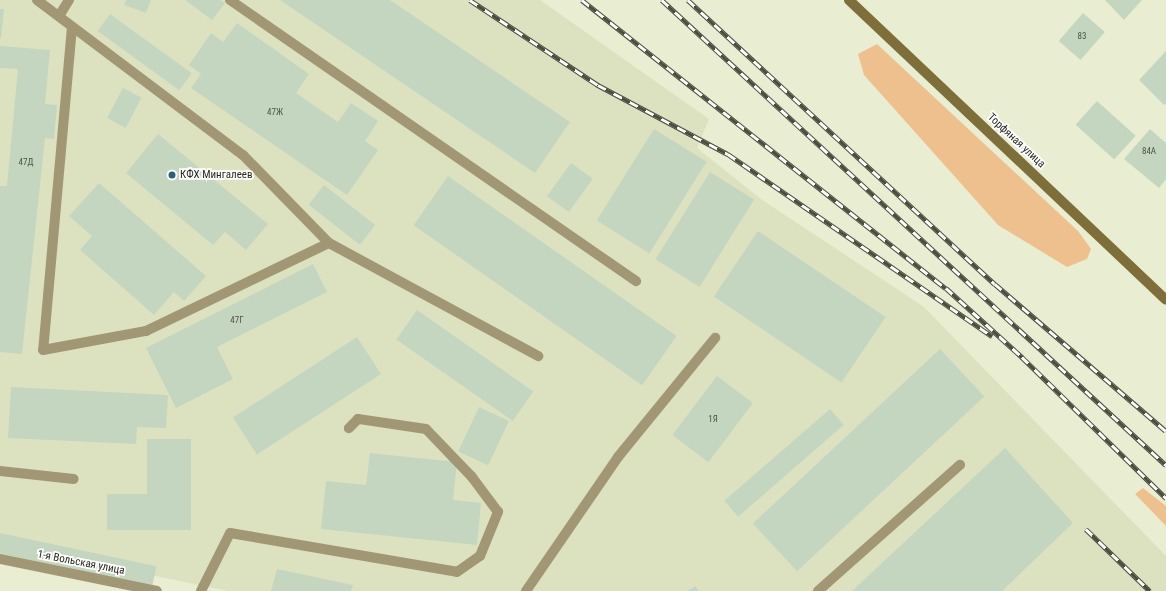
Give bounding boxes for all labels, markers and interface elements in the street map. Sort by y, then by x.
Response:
house number: 83 [1078,31,1086,41]
house number: 47Ж [267,107,283,117]
street label: Торфяная улица [985,111,1047,171]
house number: 84А [1142,146,1156,156]
house number: 47Д [19,157,33,167]
place label: КФХ Мингалеев [180,168,253,182]
marker: КФХ Мингалеев [167,170,177,180]
house number: 47Г [230,315,244,325]
house number: 1Я [708,414,718,424]
street label: 1-я Вольская улица [36,548,126,578]

